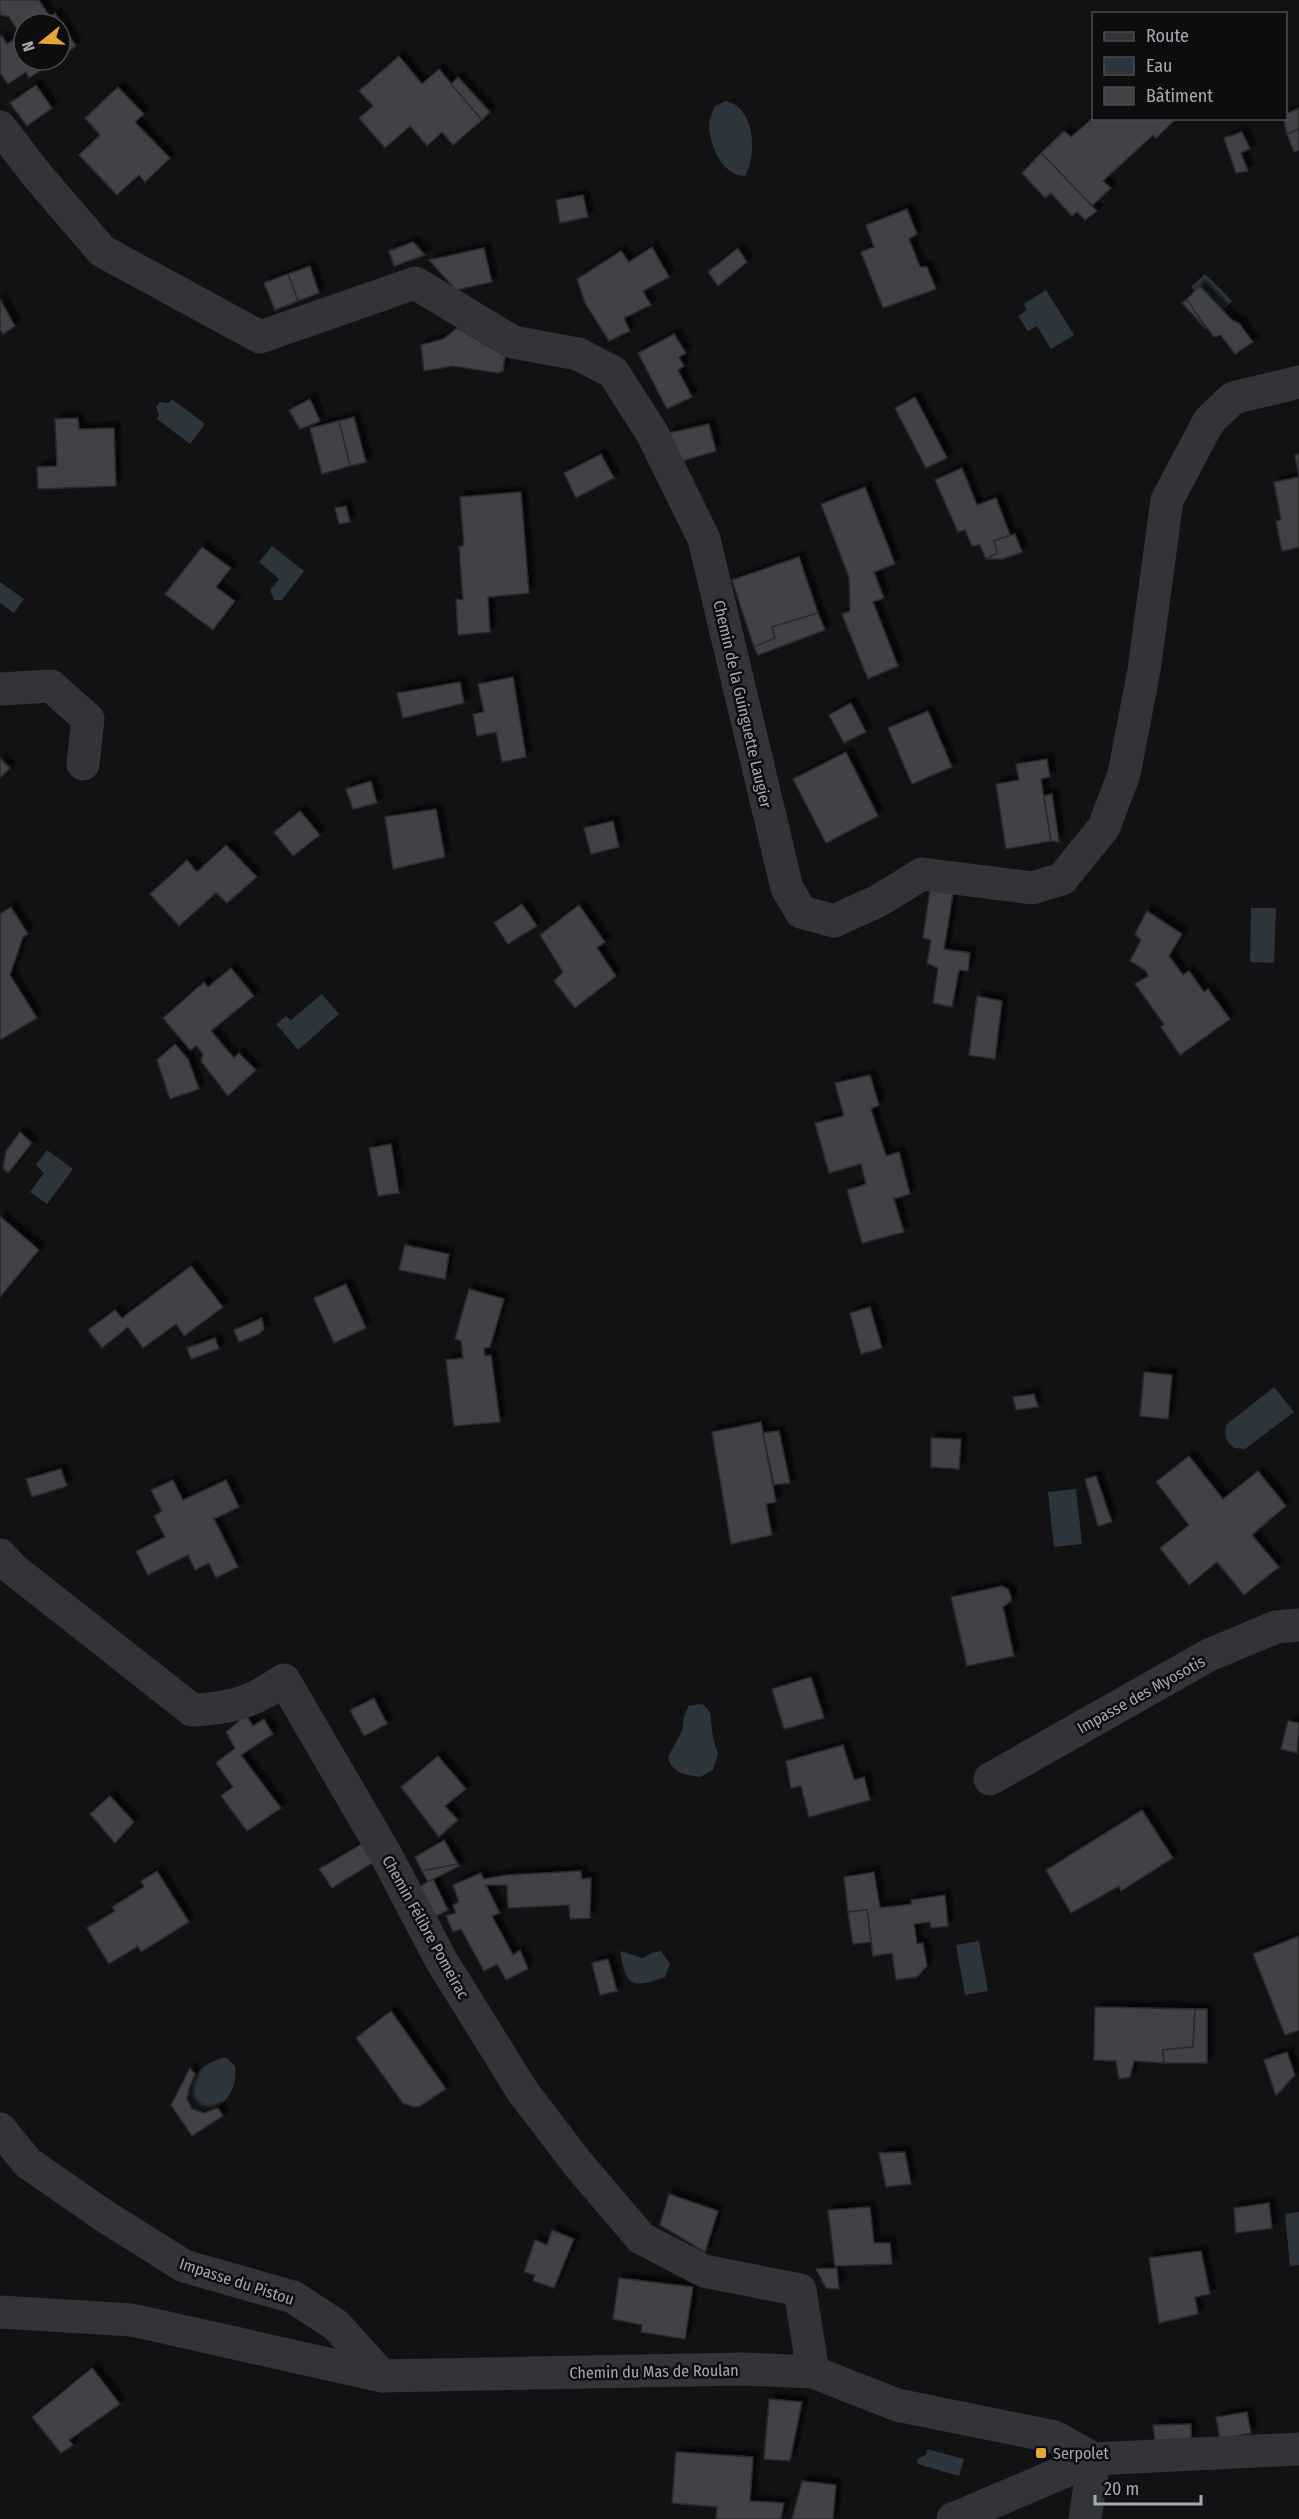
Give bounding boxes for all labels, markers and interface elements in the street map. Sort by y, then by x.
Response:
north arrow [12,12,72,72]
legend [1092,12,1287,120]
text: Route [1146,25,1189,47]
text: N [18,39,39,54]
text: Eau [1146,55,1172,77]
text: Bâtiment [1146,85,1213,107]
street label: Chemin de la Guinguette Laugier [709,598,776,810]
street label: Impasse des Myosotis [1074,1651,1209,1737]
street label: Chemin Félibre Pomeirac [378,1852,473,2002]
street label: Impasse du Pistou [177,2254,297,2309]
street label: Chemin du Mas de Roulan [569,2361,739,2382]
place label: Serpolet [1053,2444,1109,2463]
marker: Serpolet [1034,2446,1048,2460]
scale bar [1095,2468,1202,2506]
text: 20 m [1104,2478,1139,2500]

